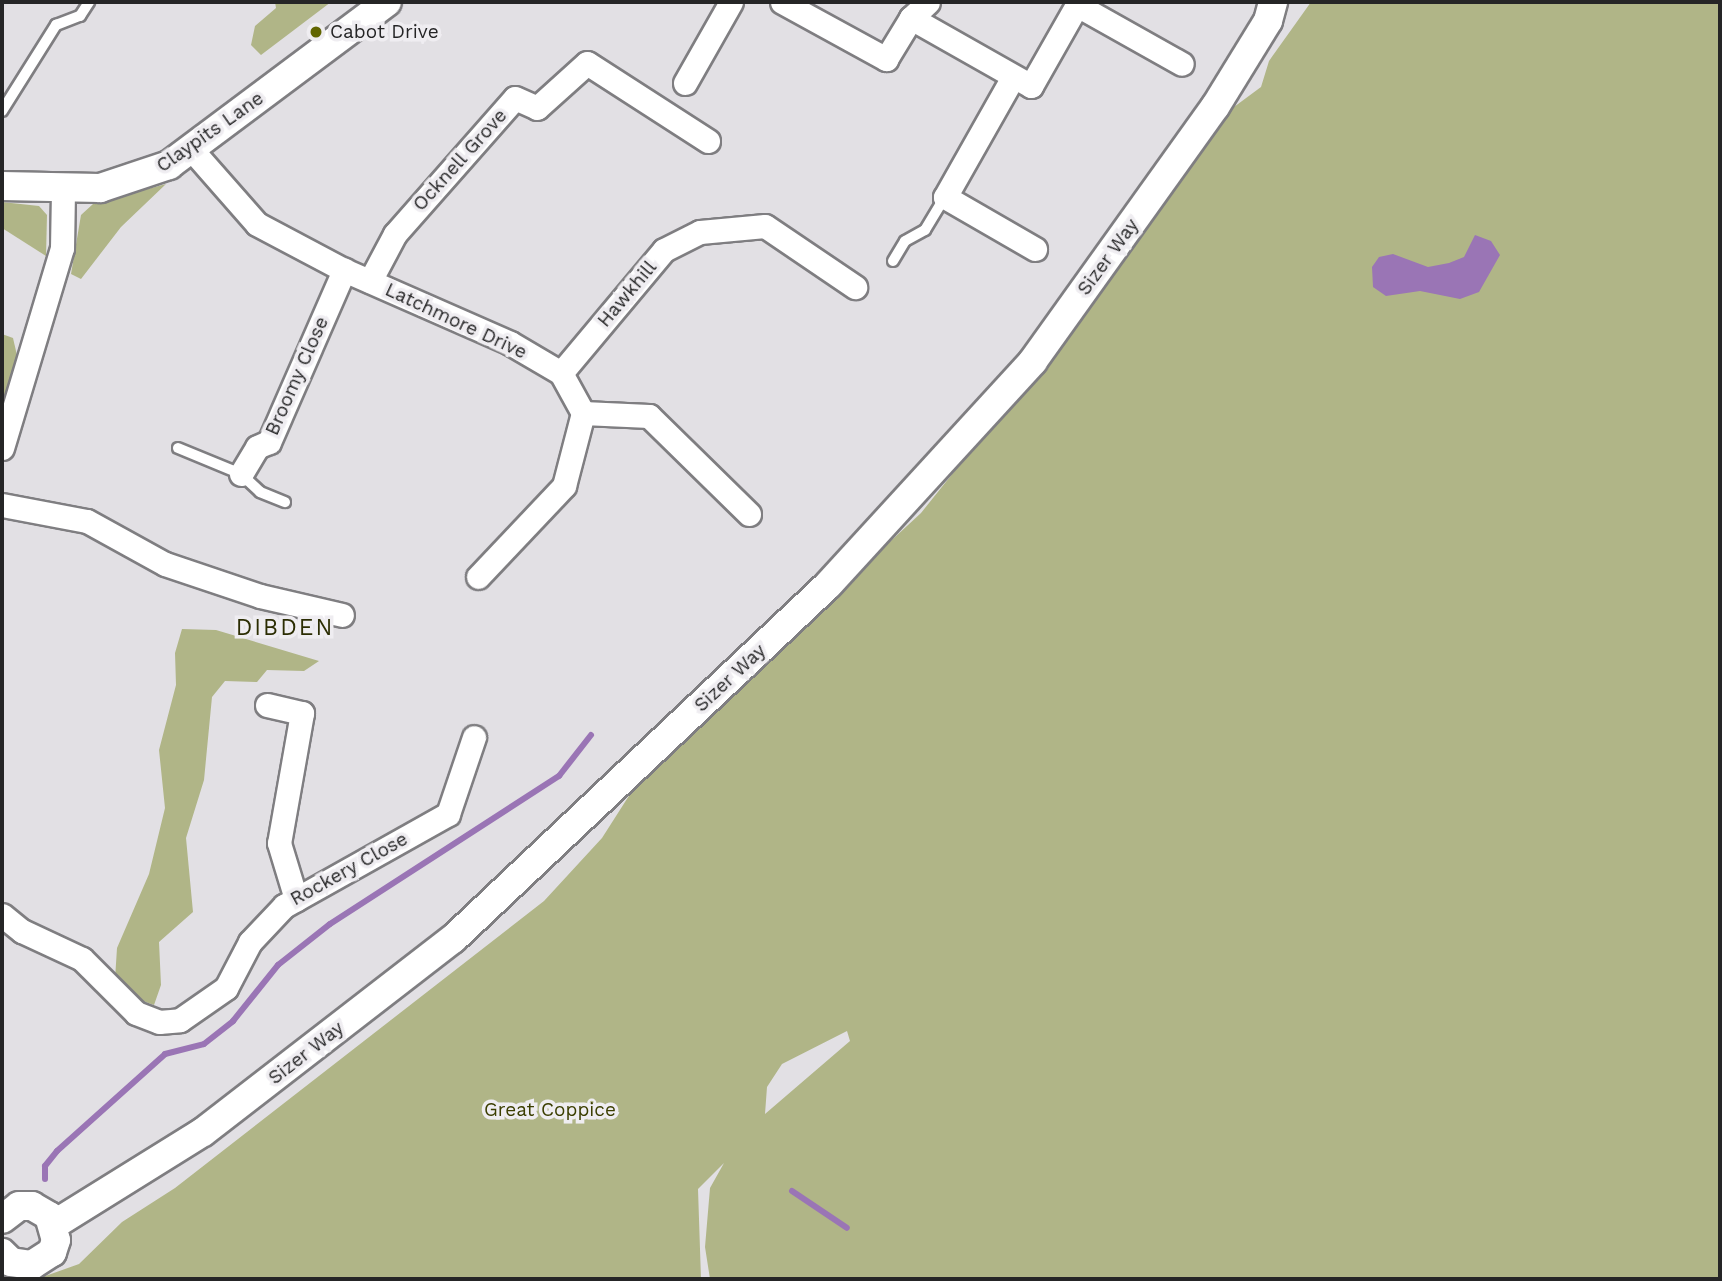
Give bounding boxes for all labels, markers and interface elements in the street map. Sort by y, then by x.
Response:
place label: Cabot Drive [330,21,439,43]
marker: Cabot Drive [308,24,324,40]
street label: Claypits Lane [152,87,268,177]
street label: Ocknell Grove [408,104,512,216]
street label: Sizer Way [1072,214,1144,300]
street label: Hawkhill [593,256,661,332]
street label: Latchmore Drive [382,278,530,364]
street label: Broomy Close [261,313,333,439]
district label: DIBDEN [236,614,334,642]
street label: Sizer Way [689,639,771,717]
street label: Rockery Close [286,827,412,911]
street label: Sizer Way [264,1016,348,1090]
park label: Great Coppice [484,1099,616,1121]

